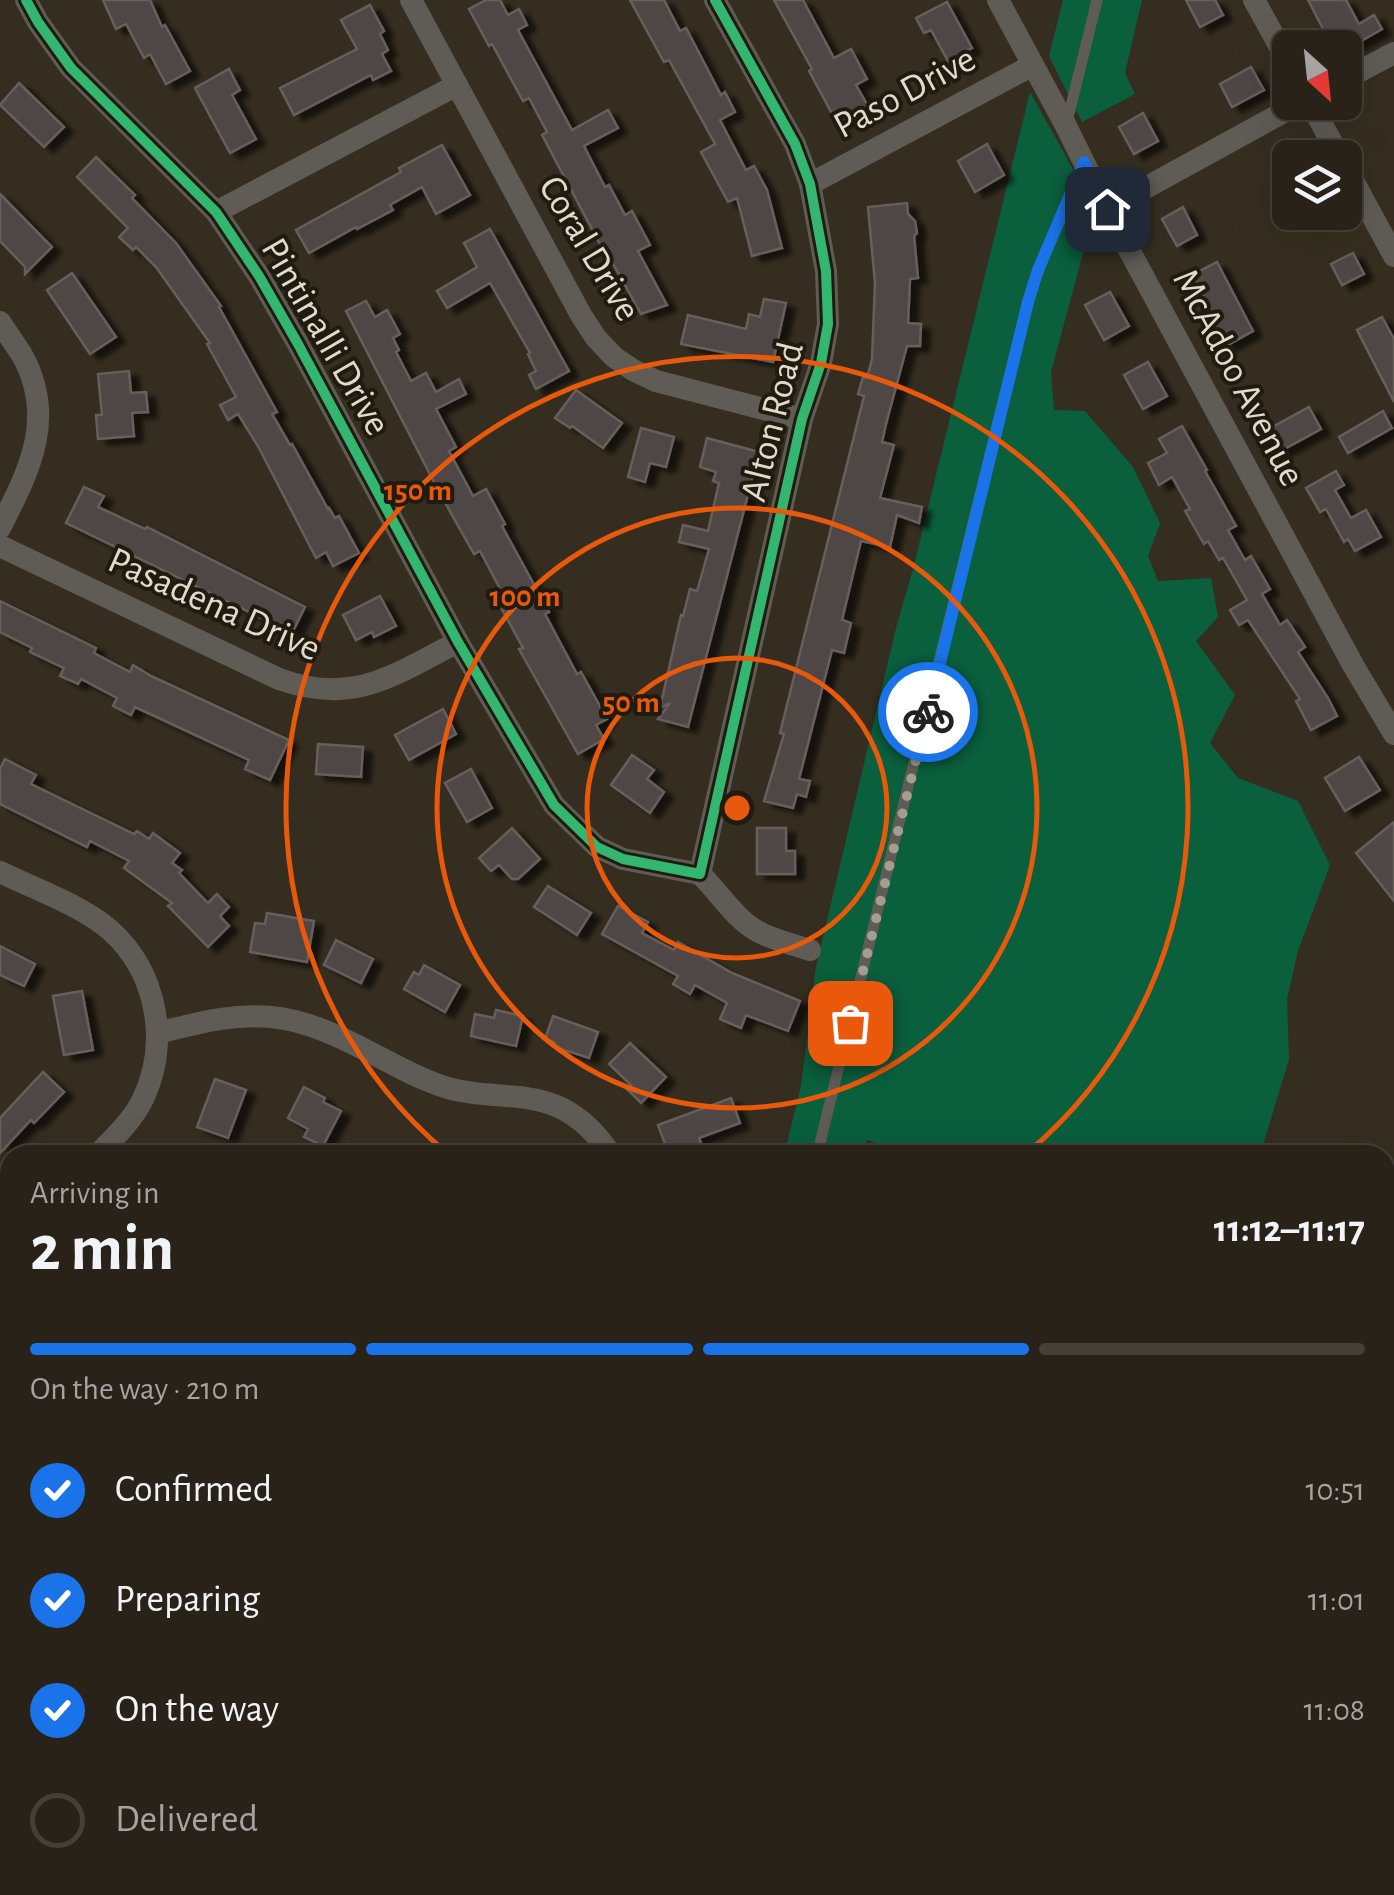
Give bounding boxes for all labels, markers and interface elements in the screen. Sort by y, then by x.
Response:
north arrow [1272,30,1362,120]
map controls [1272,30,1362,230]
street label: Paso Drive [828,40,982,146]
button: layers [1272,140,1362,230]
pin [1065,167,1150,252]
street label: Coral Drive [531,170,647,328]
icon: home [1080,182,1135,237]
street label: Pintinalli Drive [253,232,397,442]
street label: McAdoo Avenue [1165,263,1311,493]
street label: Alton Road [735,338,811,506]
text: 150 m [384,476,452,506]
street label: Pasadena Drive [102,541,326,669]
text: 100 m [490,582,560,612]
courier [878,662,978,762]
icon: bike [901,685,956,740]
text: 50 m [602,688,660,718]
centre of rings [719,790,755,826]
pin [808,981,893,1066]
icon: bag [823,996,878,1051]
text: Arriving in [30,1177,159,1209]
text: 11:12–11:17 [1214,1211,1365,1249]
text: 2 min [30,1217,174,1282]
text: On the way · 210 m [30,1373,259,1405]
icon: check [30,1463,85,1518]
text: Confirmed [115,1471,272,1509]
text: 10:51 [1305,1474,1365,1506]
icon: check [30,1573,85,1628]
text: Preparing [115,1581,260,1619]
text: 11:01 [1308,1584,1365,1616]
icon: check [30,1683,85,1738]
text: On the way [115,1691,279,1729]
text: 11:08 [1304,1694,1365,1726]
text: Delivered [115,1801,258,1839]

